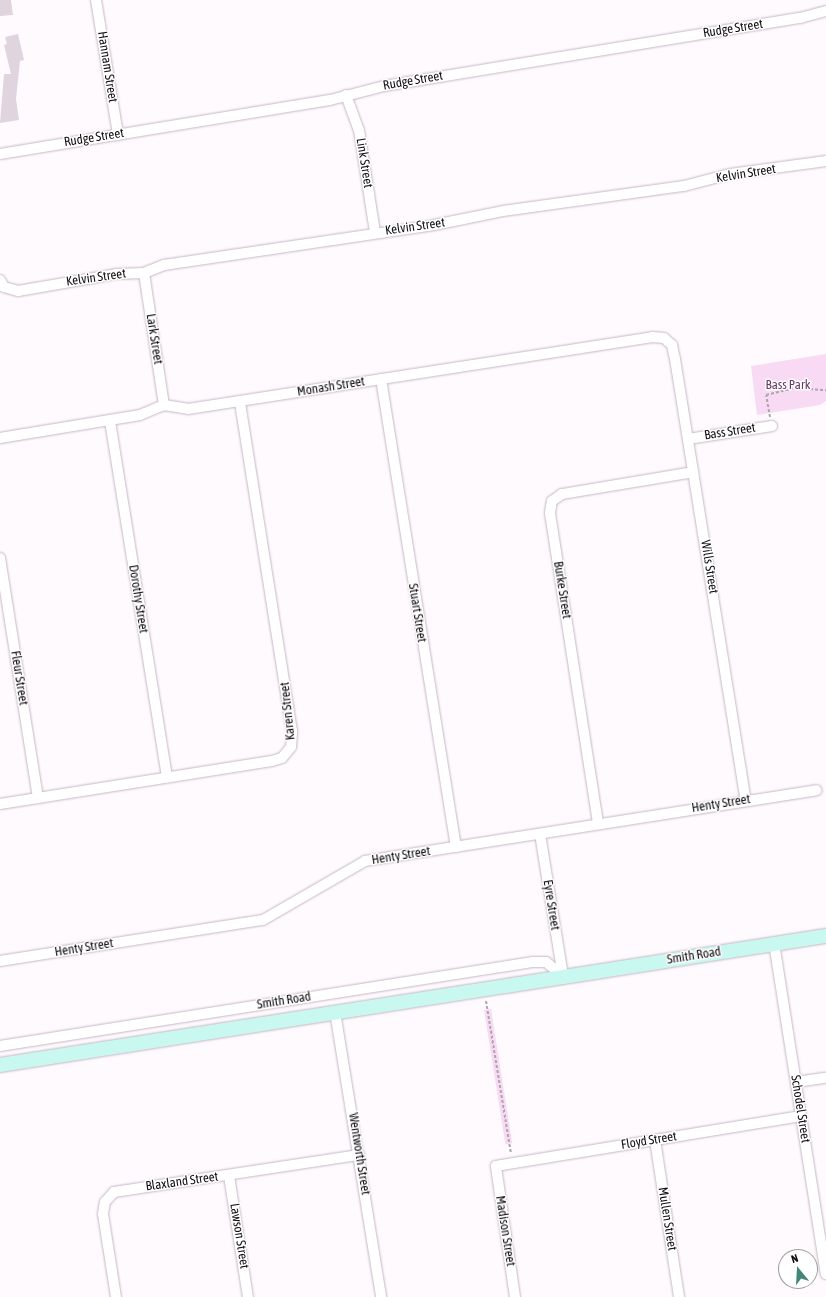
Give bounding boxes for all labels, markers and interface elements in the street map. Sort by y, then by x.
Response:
street label: Rudge Street [702,17,764,41]
street label: Hannam Street [94,30,120,104]
street label: Rudge Street [382,68,444,94]
street label: Rudge Street [63,126,125,150]
street label: Link Street [352,137,376,189]
street label: Kelvin Street [715,162,777,186]
street label: Kelvin Street [384,215,446,239]
street label: Kelvin Street [65,266,127,290]
street label: Lark Street [142,313,166,365]
street label: Monash Street [296,374,366,400]
park label: Bass Park [766,377,810,393]
street label: Bass Street [703,420,757,444]
street label: Wills Street [697,539,721,595]
street label: Burke Street [550,560,574,620]
street label: Dorothy Street [125,564,151,634]
street label: Stuart Street [405,583,429,643]
street label: Fleur Street [7,650,31,706]
street label: Karen Street [277,681,299,741]
street label: Henty Street [691,792,751,816]
street label: Henty Street [371,844,431,868]
street label: Eyre Street [539,879,563,931]
street label: Henty Street [54,936,114,960]
street label: Smith Road [666,944,722,968]
street label: Smith Road [256,989,312,1013]
street label: Schodel Street [787,1074,813,1144]
street label: Wentworth Street [345,1112,373,1196]
street label: Floyd Street [620,1129,678,1153]
street label: Blaxland Street [145,1169,219,1195]
street label: Mullen Street [654,1186,680,1252]
street label: Madison Street [492,1195,518,1267]
street label: Lawson Street [226,1202,252,1270]
north arrow [778,1249,818,1289]
text: N [790,1252,800,1265]

